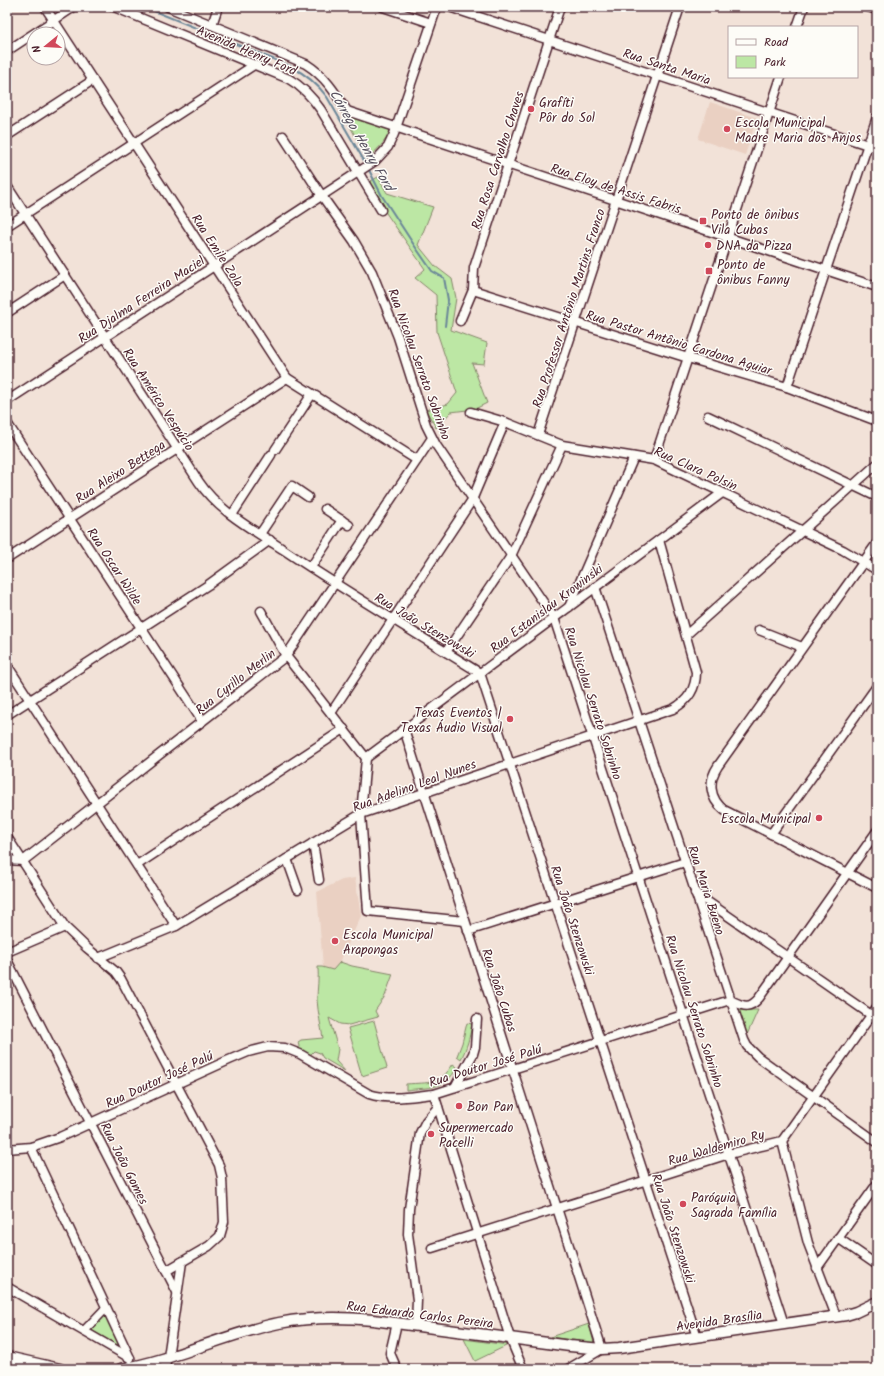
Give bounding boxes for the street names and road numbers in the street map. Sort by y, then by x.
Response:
street label: Avenida Henry Ford [193,21,301,82]
street label: Rua Santa Maria [620,43,713,92]
street label: Rua Rosa Carvalho Chaves [466,88,531,232]
street label: Rua Eloy de Assis Fabris [548,158,684,221]
street label: Rua Professor Antônio Martins Franco [527,206,612,411]
street label: Rua Emile Zola [185,210,248,292]
street label: Rua Djalma Ferreira Maciel [74,251,210,349]
street label: Rua Nicolau Serrato Sobrinho [381,286,456,443]
street label: Rua Pastor Antônio Cardona Aguiar [583,305,775,382]
street label: Rua Américo Vespúcio [117,344,199,455]
street label: Rua Aleixo Bettega [71,435,170,509]
street label: Rua Clara Polsin [650,442,741,497]
street label: Rua Oscar Wilde [81,524,147,610]
street label: Rua Estanislau Krowinski [486,559,609,659]
street label: Rua João Stenzowski [370,588,479,665]
street label: Rua Nicolau Serrato Sobrinho [558,624,627,783]
street label: Rua Cyrillo Merlin [191,644,281,720]
street label: Rua Adelino Leal Nunes [350,754,480,819]
street label: Rua Maria Bueno [681,843,730,938]
street label: Rua João Stenzowski [544,863,599,979]
street label: Rua Nicolau Serrato Sobrinho [659,932,728,1091]
street label: Rua João Cubas [475,946,522,1035]
street label: Rua Doutor José Palú [426,1039,545,1094]
street label: Rua Doutor José Palú [102,1046,218,1115]
street label: Rua João Gomes [94,1119,154,1209]
street label: Rua Waldemiro Ry [666,1124,768,1172]
street label: Rua João Stenzowski [645,1171,700,1287]
street label: Rua Eduardo Carlos Pereira [345,1296,495,1335]
street label: Avenida Brasília [675,1305,764,1338]

